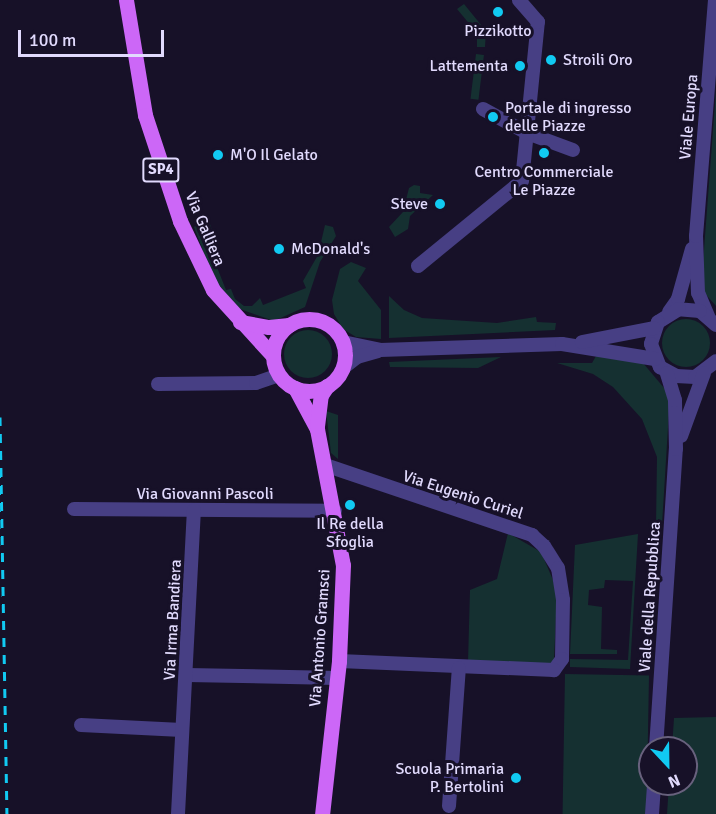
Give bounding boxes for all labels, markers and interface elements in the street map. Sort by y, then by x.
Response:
marker: Pizzikotto [491,5,505,19]
scale bar [21,18,166,56]
place label: Pizzikotto [464,21,532,41]
text: 100 m [29,29,76,51]
place label: Stroili Oro [563,50,633,70]
marker: Stroili Oro [544,53,558,67]
place label: Lattementa [430,56,508,76]
marker: Lattementa [513,59,527,73]
street label: Viale Europa [676,73,702,161]
place label: Portale di ingresso delle Piazze [505,98,632,136]
marker: Portale di ingresso delle Piazze [486,110,500,124]
place label: M'O Il Gelato [230,145,318,165]
marker: Centro Commerciale Le Piazze [537,146,551,160]
marker: M'O Il Gelato [211,148,225,162]
road number: SP4 [142,158,180,182]
place label: Centro Commerciale Le Piazze [475,162,613,200]
street label: Via Galliera [181,189,229,269]
place label: Steve [391,194,428,214]
marker: Steve [433,197,447,211]
place label: McDonald's [291,239,370,259]
marker: McDonald's [272,242,286,256]
street label: Via Eugenio Curiel [400,466,526,524]
street label: Via Giovanni Pascoli [136,484,274,504]
marker: Il Re della Sfoglia [343,498,357,512]
place label: Il Re della Sfoglia [316,514,384,552]
street label: Viale della Repubblica [635,521,665,673]
street label: Via Irma Bandiera [160,559,186,681]
street label: Via Antonio Gramsci [306,568,334,708]
north arrow [638,736,698,796]
place label: Scuola Primaria P. Bertolini [395,759,504,797]
text: N [665,769,683,792]
marker: Scuola Primaria P. Bertolini [509,771,523,785]

